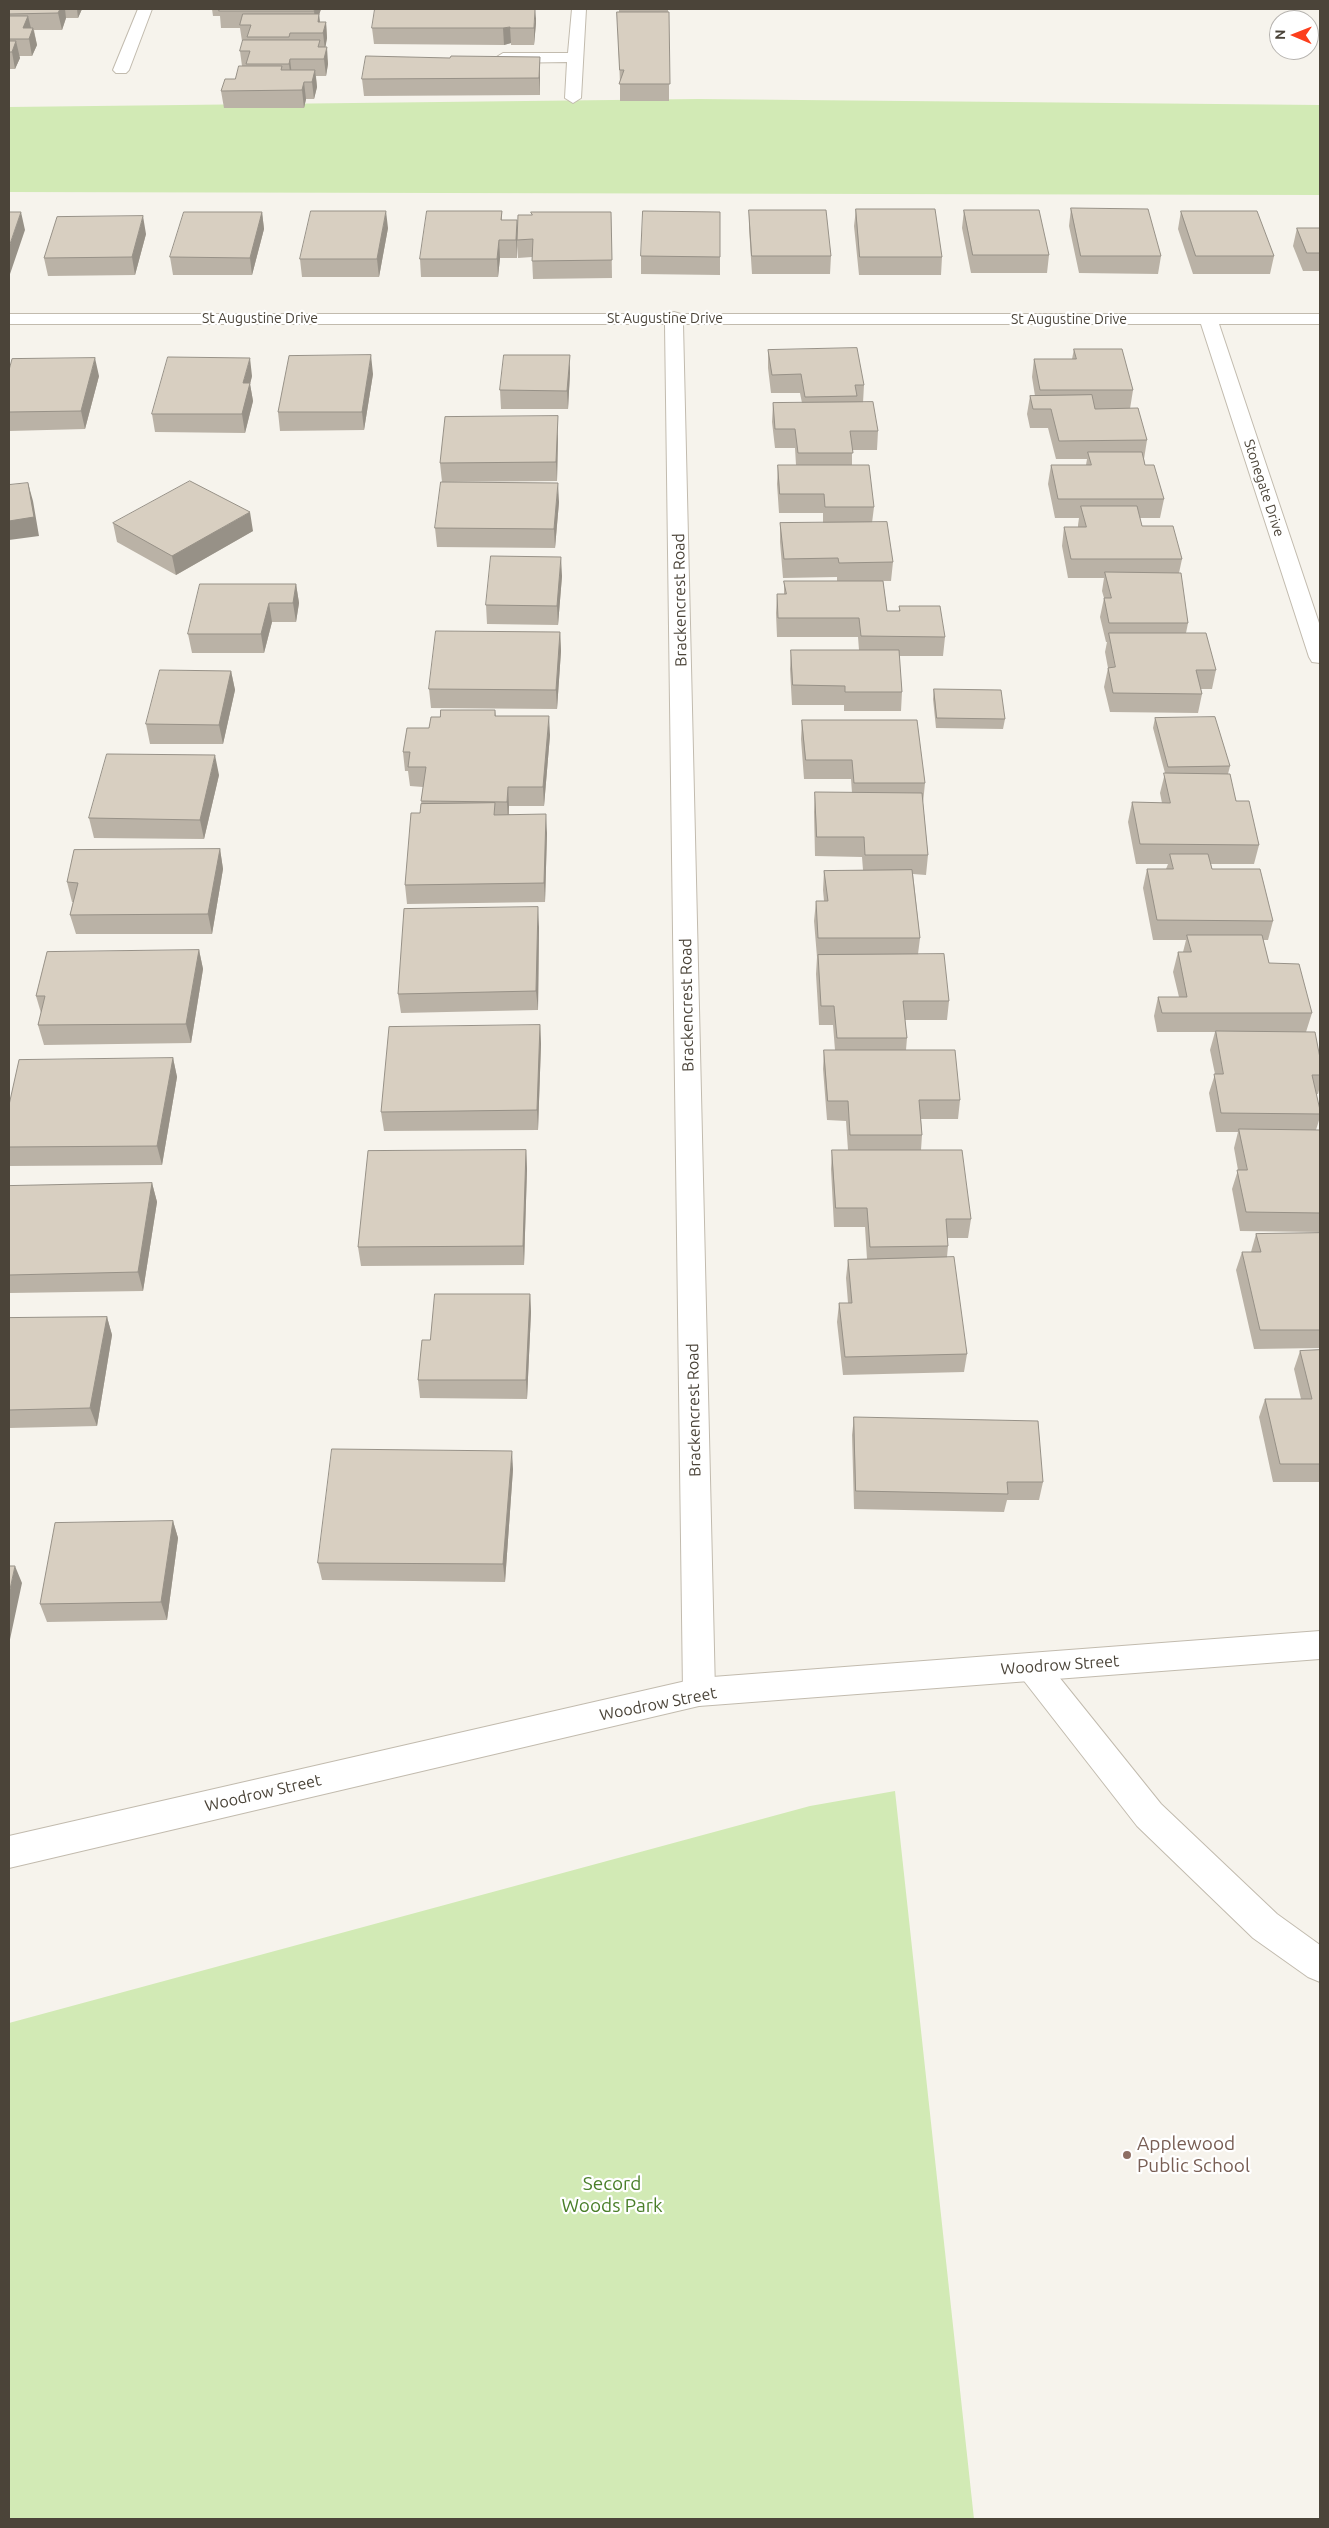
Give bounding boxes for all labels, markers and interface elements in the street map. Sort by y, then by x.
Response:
north arrow [1269,10,1319,60]
text: N [1272,29,1288,40]
street label: St Augustine Drive [202,310,318,326]
street label: St Augustine Drive [607,310,723,326]
street label: St Augustine Drive [1011,311,1127,327]
street label: Stonegate Drive [1240,437,1288,539]
street label: Brackencrest Road [669,533,691,667]
street label: Brackencrest Road [676,938,698,1072]
street label: Brackencrest Road [683,1343,705,1477]
street label: Woodrow Street [1000,1651,1120,1679]
street label: Woodrow Street [598,1683,718,1725]
street label: Woodrow Street [203,1770,323,1816]
place label: Applewood Public School [1137,2133,1250,2177]
marker: Applewood Public School [1121,2149,1133,2161]
park label: Secord Woods Park [562,2173,662,2217]

